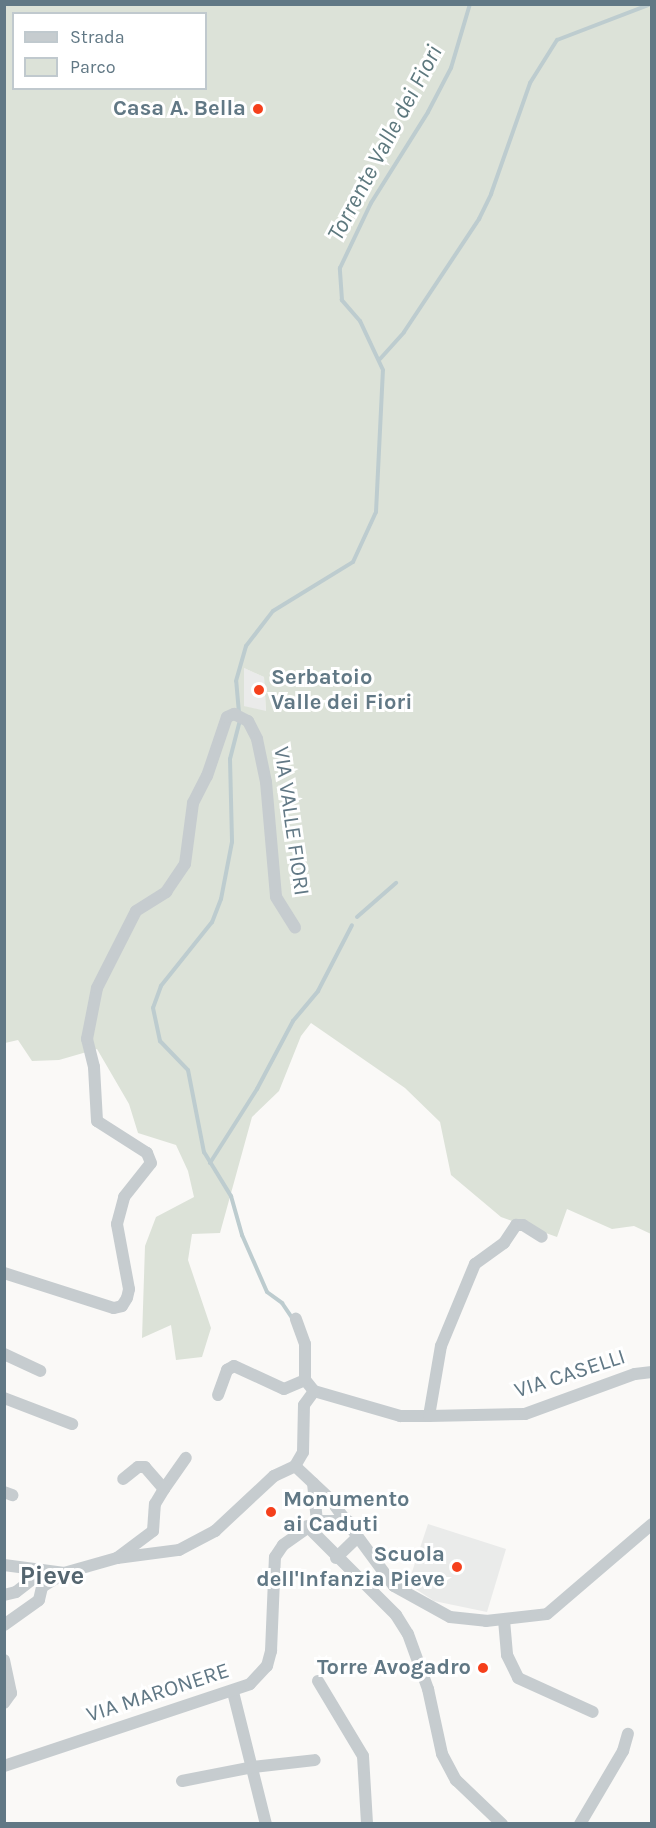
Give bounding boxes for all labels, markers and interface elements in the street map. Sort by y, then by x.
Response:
legend [12,12,207,90]
text: Strada [70,26,125,48]
water label: Torrente Valle dei Fiori [321,40,449,246]
text: Parco [70,56,116,78]
place label: Casa A. Bella [113,96,246,122]
marker: Casa A. Bella [251,102,265,116]
place label: Serbatoio Valle dei Fiori [271,664,412,716]
marker: Serbatoio Valle dei Fiori [252,683,266,697]
street label: VIA VALLE FIORI [267,745,315,897]
street label: VIA CASELLI [511,1344,629,1404]
place label: Monumento ai Caduti [283,1486,410,1538]
marker: Monumento ai Caduti [264,1505,278,1519]
place label: Scuola dell'Infanzia Pieve [256,1541,445,1592]
district label: Pieve [20,1560,84,1592]
marker: Scuola dell'Infanzia Pieve [450,1560,464,1574]
place label: Torre Avogadro [317,1655,471,1681]
street label: VIA MARONERE [83,1657,233,1729]
marker: Torre Avogadro [476,1661,490,1675]

